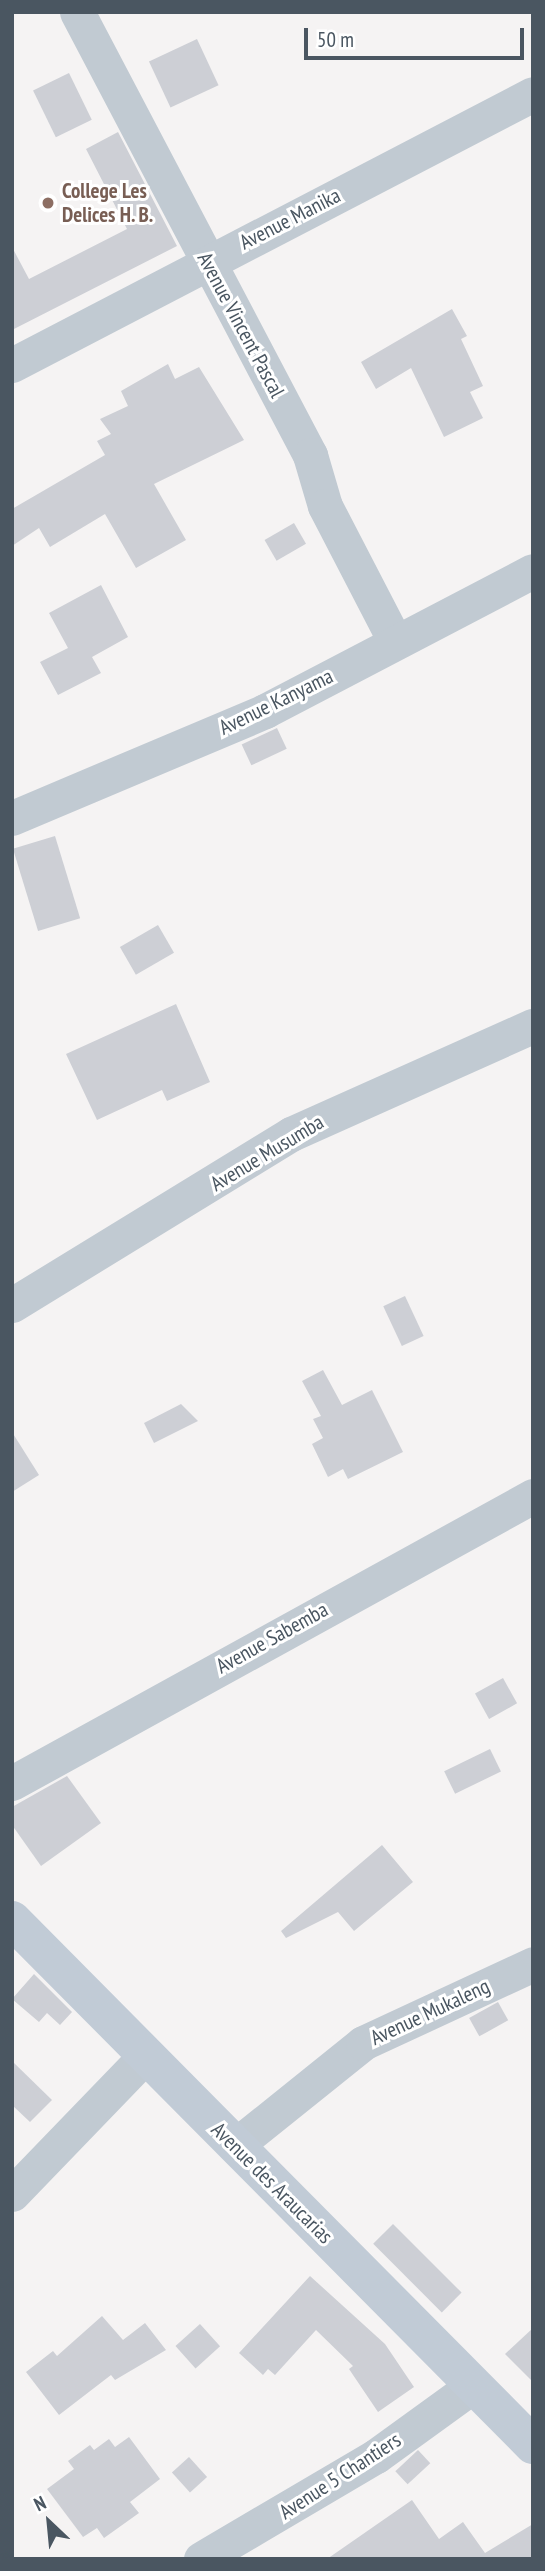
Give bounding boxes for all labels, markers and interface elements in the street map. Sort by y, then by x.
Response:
scale bar [307,14,528,58]
text: 50 m [317,26,354,53]
place label: College Les Delices H. B. [62,178,154,228]
street label: Avenue Manika [235,183,345,255]
marker: College Les Delices H. B. [40,195,56,211]
street label: Avenue Vincent Pascal [192,248,290,402]
street label: Avenue Kanyama [215,664,337,740]
street label: Avenue Musumba [206,1109,328,1197]
street label: Avenue Sabemba [212,1597,332,1679]
street label: Avenue Mukaleng [366,1973,494,2051]
street label: Avenue des Araucarias [206,2117,338,2249]
street label: Avenue 5 Chantiers [275,2427,405,2525]
north arrow [14,2487,84,2557]
text: N [30,2490,50,2516]

